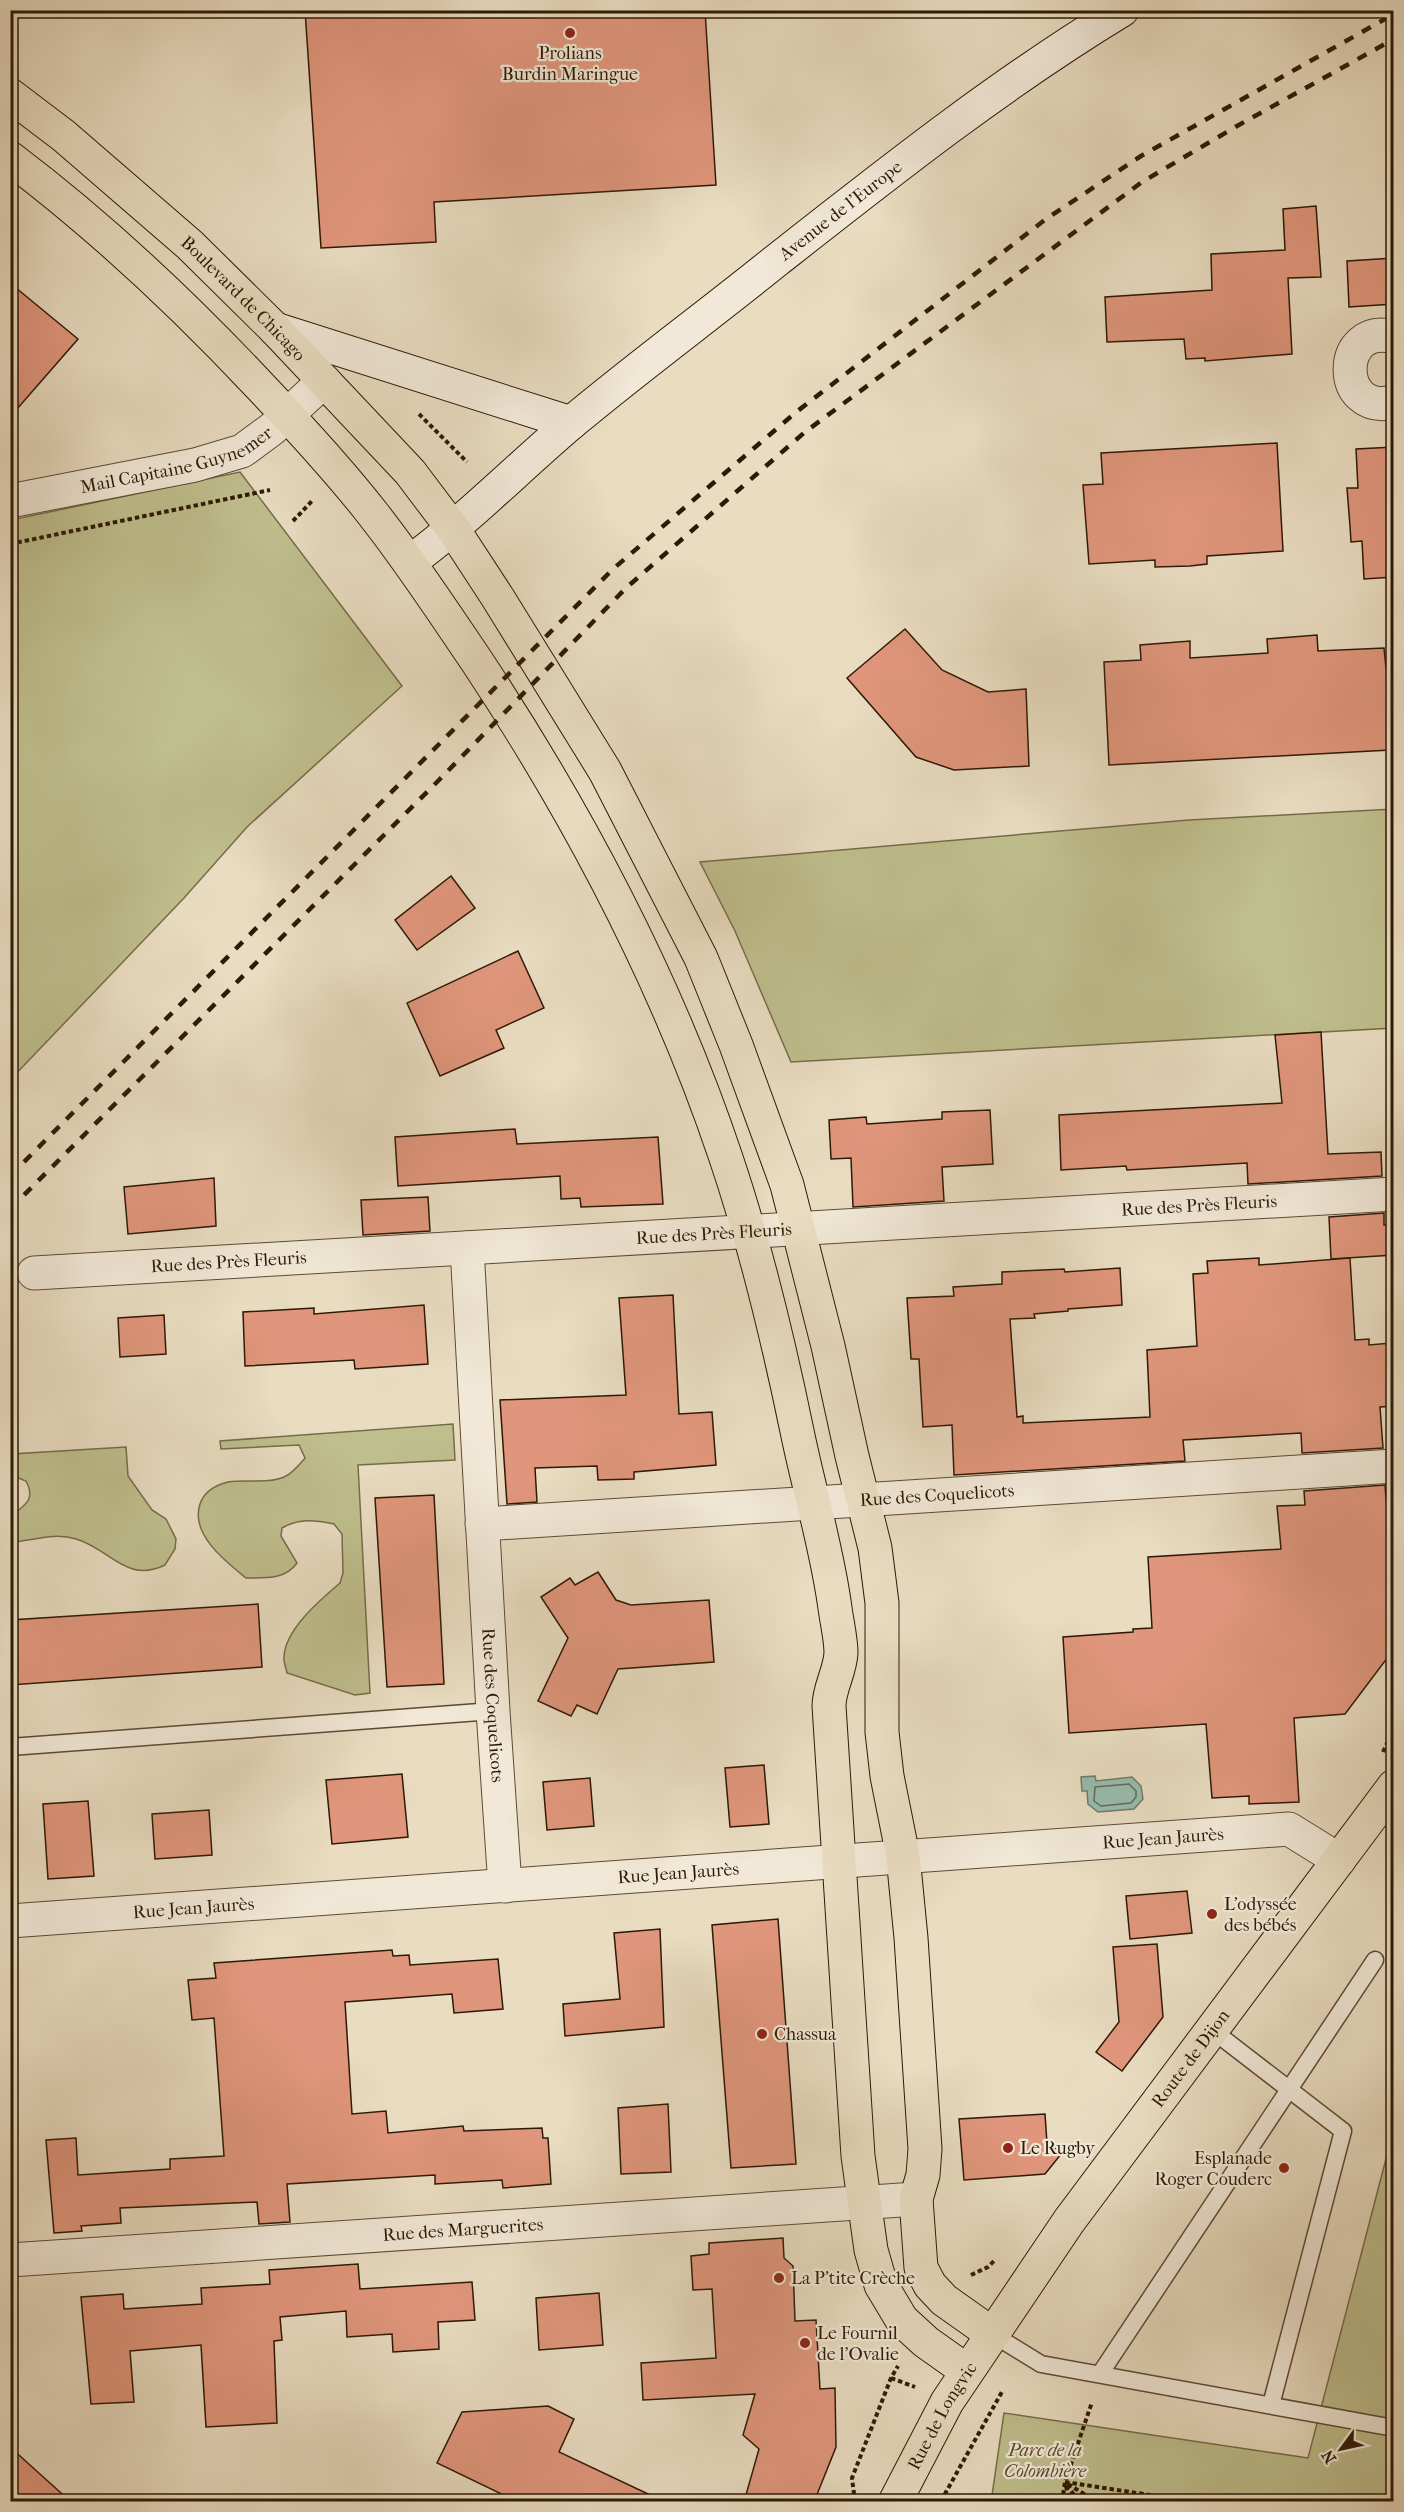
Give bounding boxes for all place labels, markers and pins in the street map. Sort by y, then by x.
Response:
marker: Prolians Burdin Maringue [563,26,577,40]
place label: Prolians Burdin Maringue [502,43,638,85]
place label: L'odyssée des bébés [1224,1894,1297,1936]
marker: L'odyssée des bébés [1205,1907,1219,1921]
place label: Chassua [774,2024,837,2045]
marker: Chassua [755,2027,769,2041]
place label: Le Rugby [1020,2138,1096,2159]
marker: Le Rugby [1001,2141,1015,2155]
place label: Esplanade Roger Couderc [1155,2148,1272,2190]
marker: Esplanade Roger Couderc [1277,2161,1291,2175]
place label: La P’tite Crèche [791,2268,915,2289]
marker: La P’tite Crèche [772,2271,786,2285]
place label: Le Fournil de l'Ovalie [817,2323,899,2365]
marker: Le Fournil de l'Ovalie [798,2336,812,2350]

